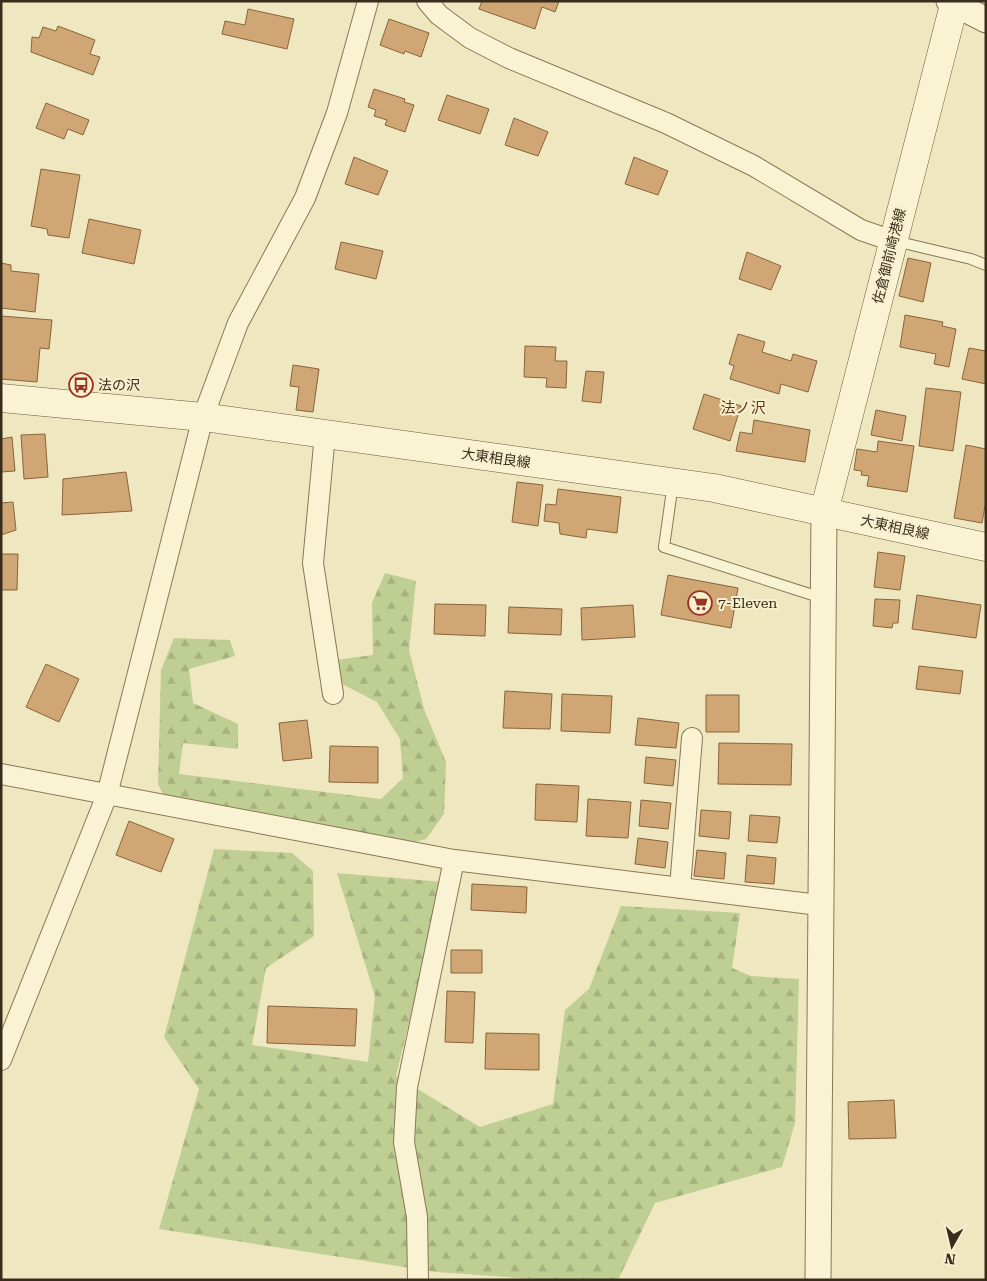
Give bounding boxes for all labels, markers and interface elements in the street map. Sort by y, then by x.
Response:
street label: 佐倉御前崎港線 [869,207,909,305]
bus stop icon: 法の沢 [68,372,94,398]
place label: 法の沢 [98,377,140,393]
district label: 法ノ沢 [720,399,766,417]
street label: 大東相良線 [460,445,532,471]
street label: 大東相良線 [859,512,931,542]
supermarket icon: 7-Eleven [687,590,713,616]
place label: 7-Eleven [718,595,777,611]
north arrow [927,1221,977,1271]
text: N [944,1250,957,1268]

